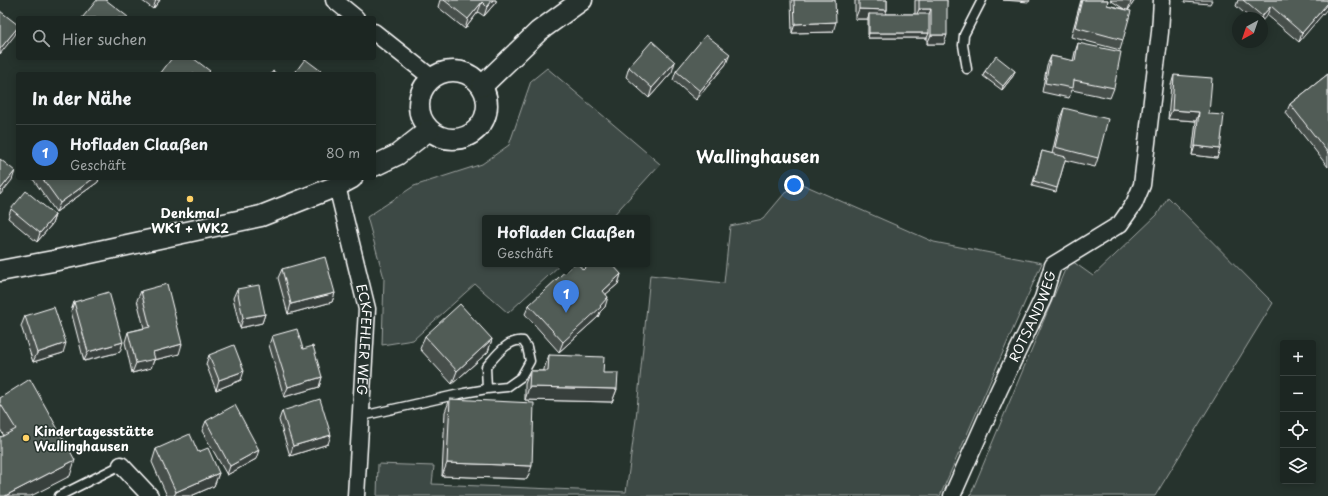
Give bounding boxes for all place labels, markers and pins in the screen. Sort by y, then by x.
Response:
marker: Denkmal WK1 + WK2 [185,194,195,204]
place label: Denkmal WK1 + WK2 [151,203,229,237]
pin: 1 [553,280,579,313]
place label: Kindertagesstätte Wallinghausen [34,421,154,455]
marker: Kindertagesstätte Wallinghausen [21,433,31,443]

